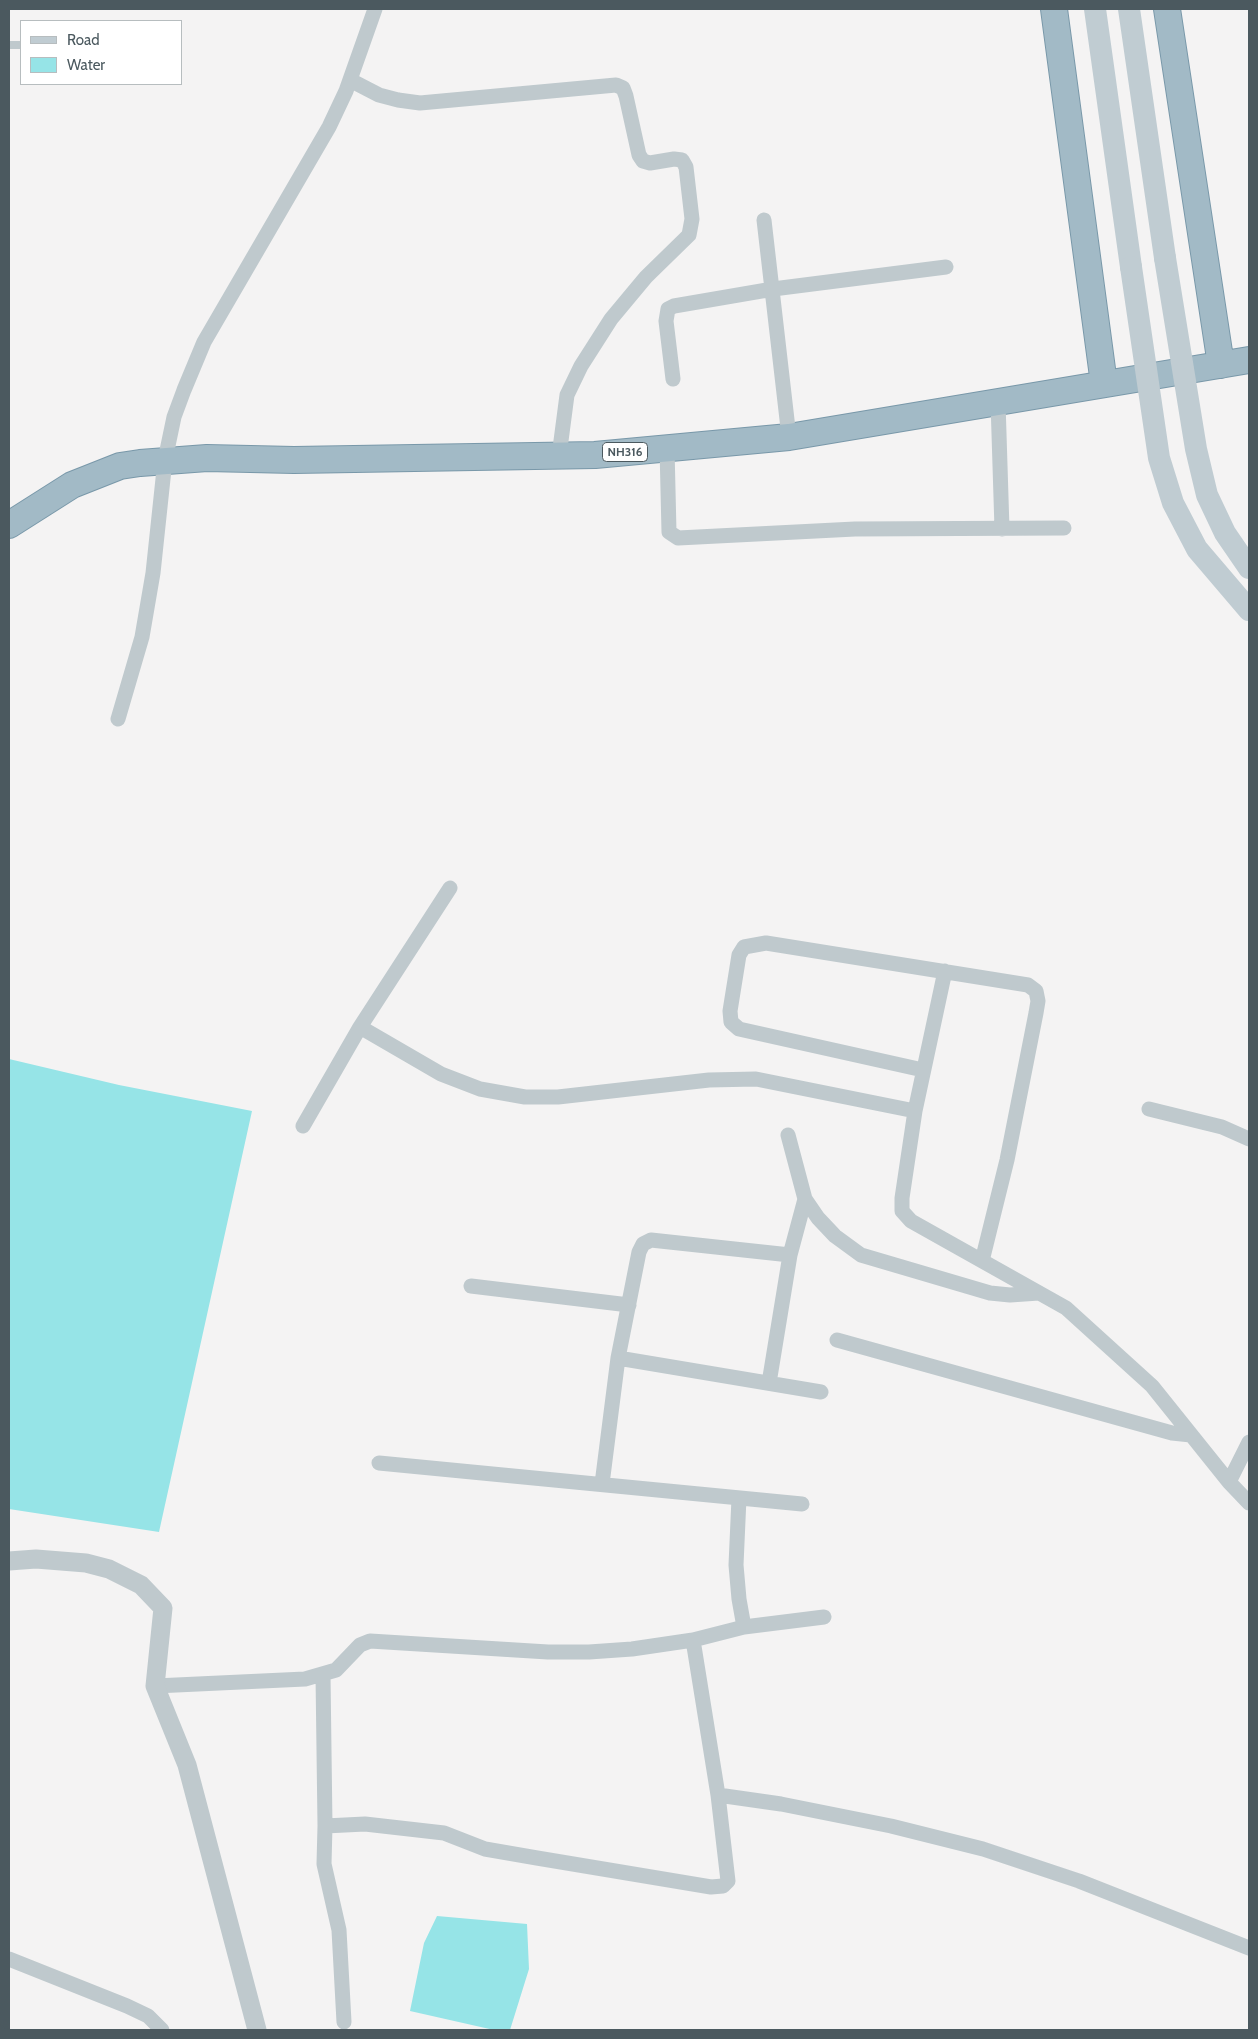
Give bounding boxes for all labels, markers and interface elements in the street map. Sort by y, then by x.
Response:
legend [20,20,182,85]
text: Road [67,31,100,49]
text: Water [67,56,105,74]
road number: NH316 [602,442,648,462]

